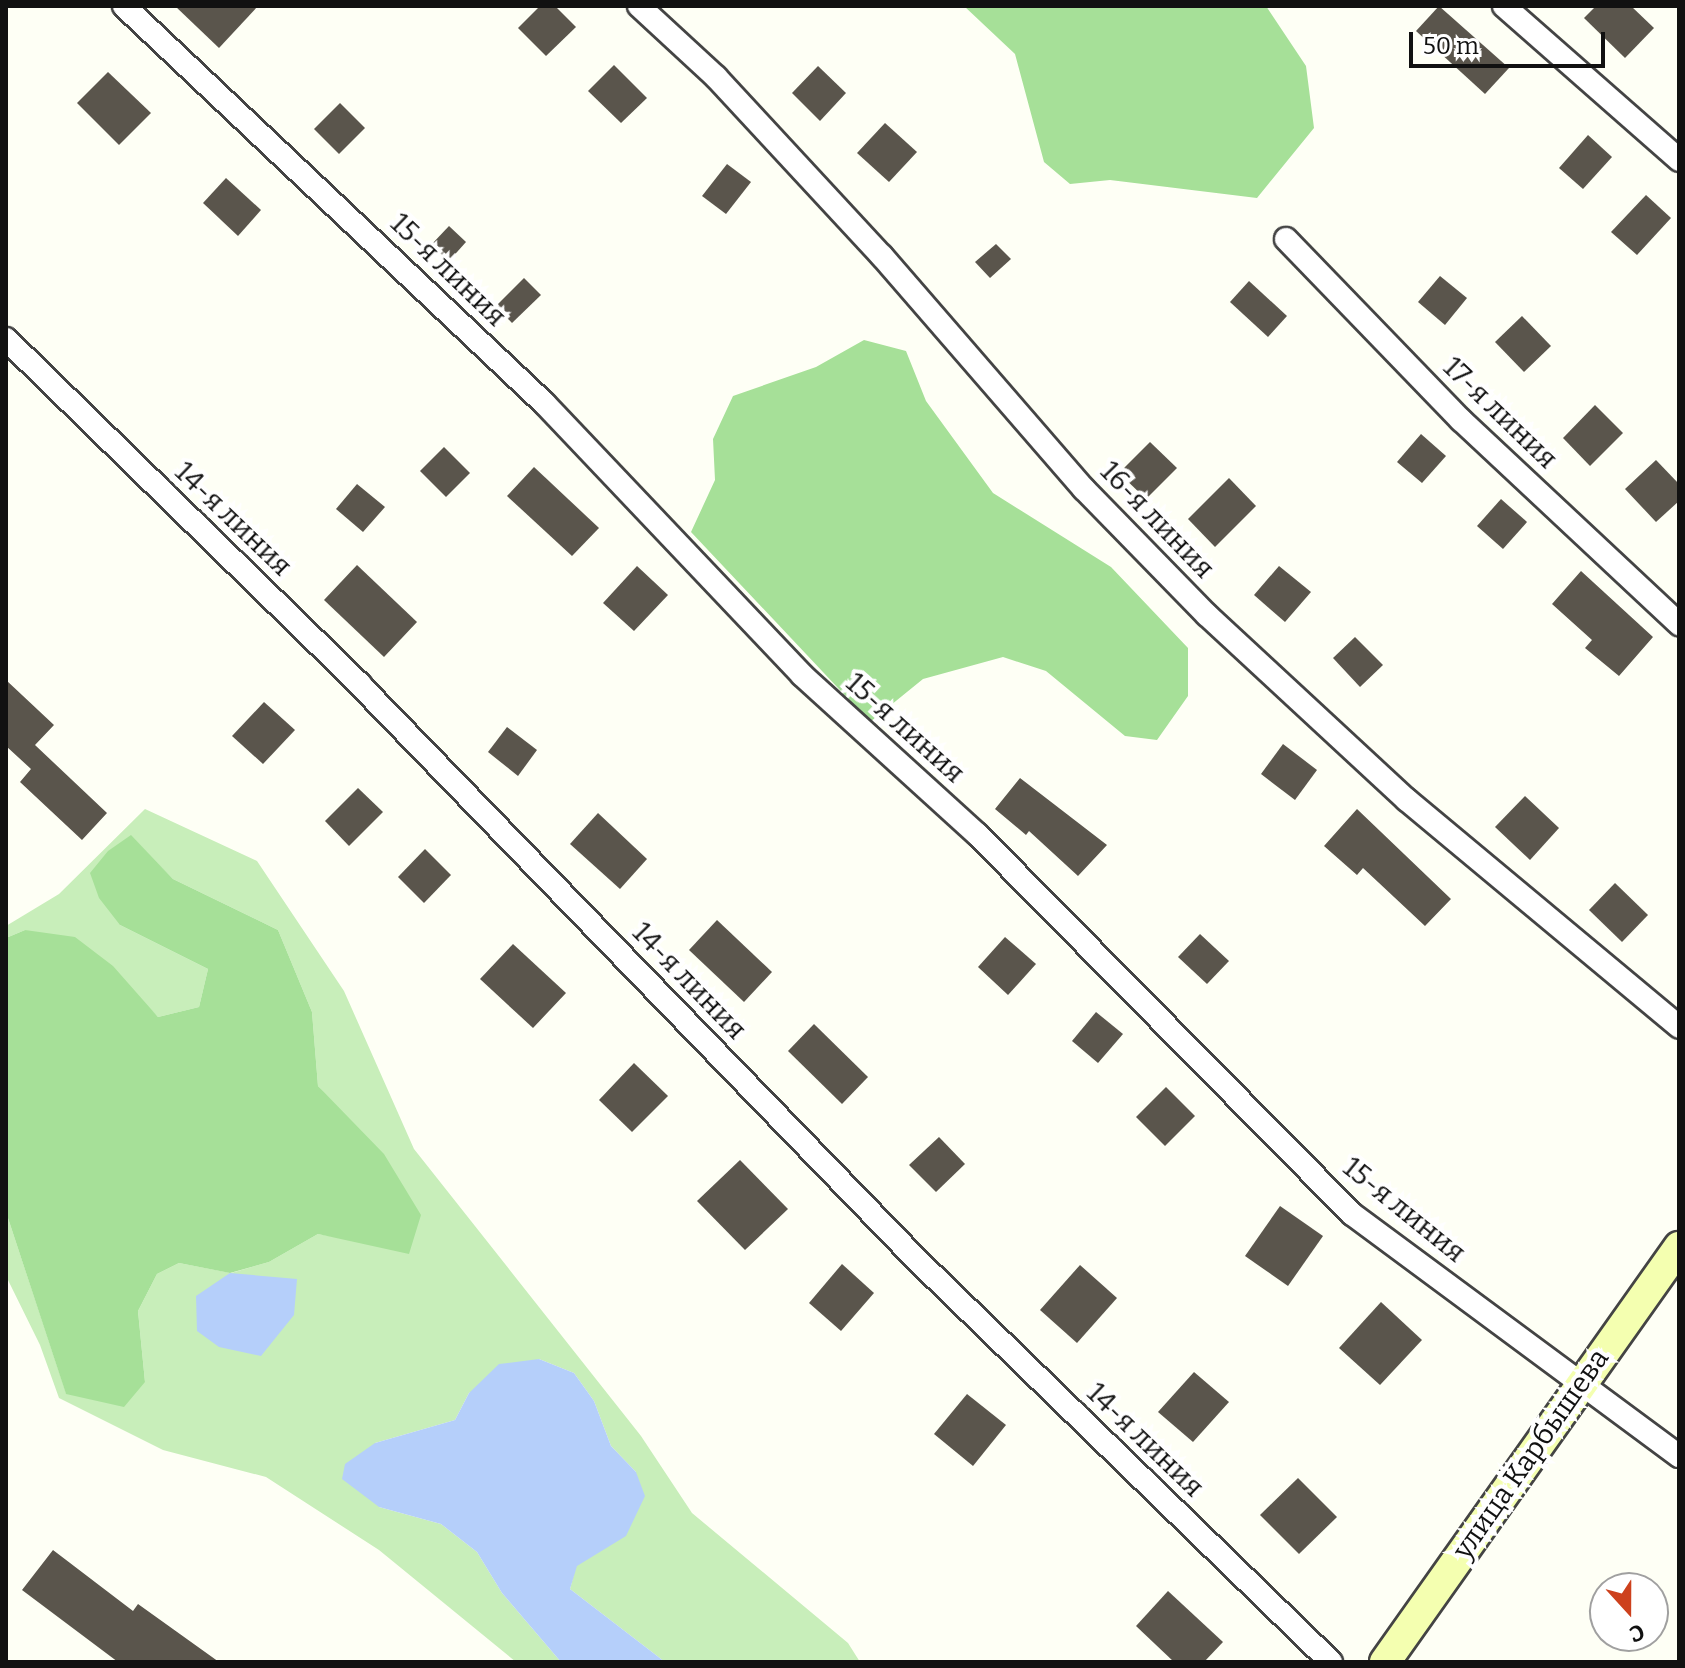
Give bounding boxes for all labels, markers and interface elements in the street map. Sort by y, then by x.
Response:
scale bar [1413,16,1609,66]
text: 50 m [1423,32,1479,60]
street label: 15-я линия [383,207,513,333]
street label: 17-я линия [1436,350,1564,476]
street label: 14-я линия [168,455,298,583]
street label: 16-я линия [1093,455,1221,585]
street label: 15-я линия [839,666,971,790]
street label: 14-я линия [625,916,753,1046]
street label: 15-я линия [1336,1150,1472,1270]
street label: улица Карбышева [1446,1342,1616,1566]
street label: 14-я линия [1080,1376,1210,1504]
north arrow [1589,1572,1669,1652]
text: С [1626,1618,1648,1648]

